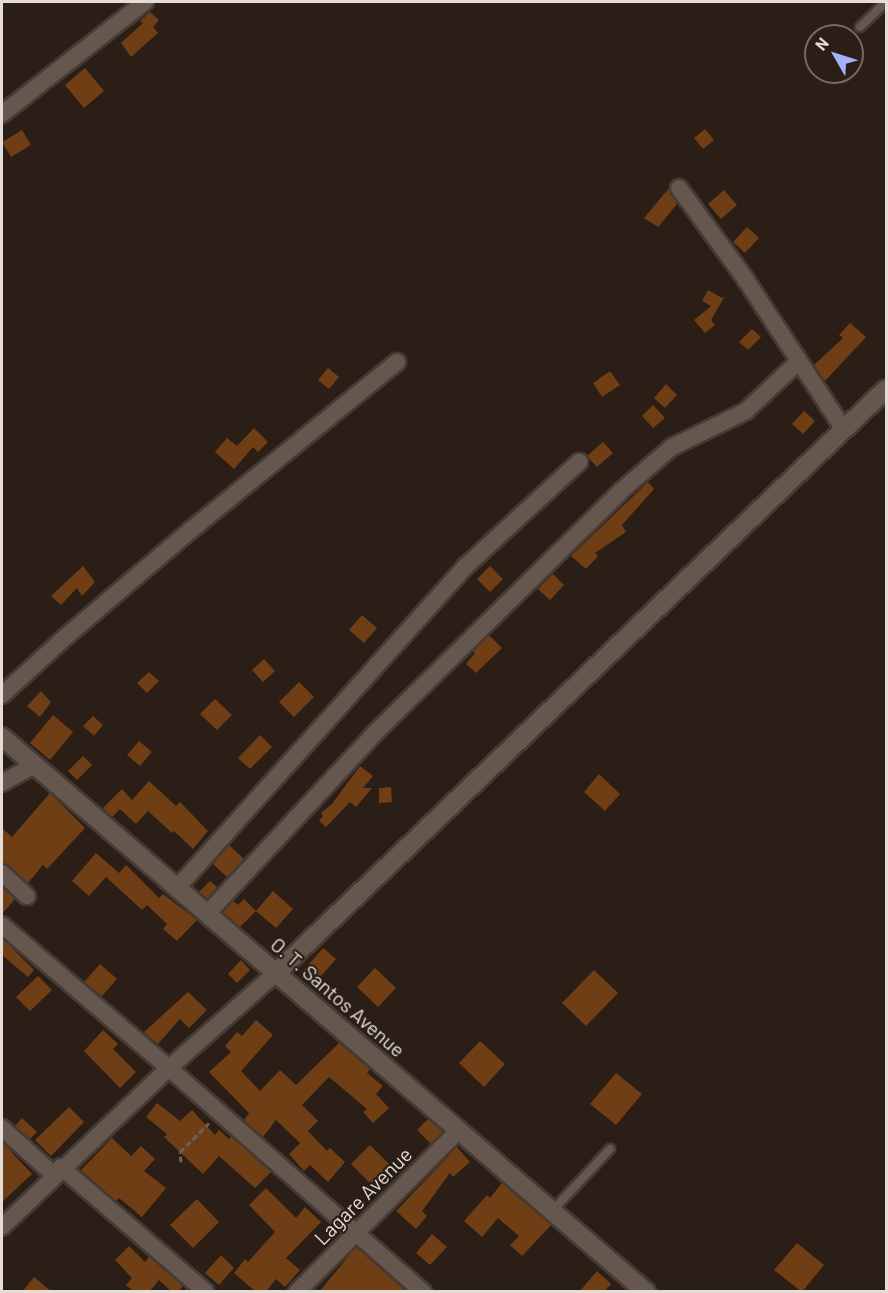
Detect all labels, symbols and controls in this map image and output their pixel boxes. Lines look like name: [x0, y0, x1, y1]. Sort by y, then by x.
north arrow: [804, 24, 864, 84]
text: N: [810, 34, 832, 54]
street label: O. T. Santos Avenue: [266, 932, 410, 1062]
street label: Lagare Avenue: [309, 1142, 417, 1250]

